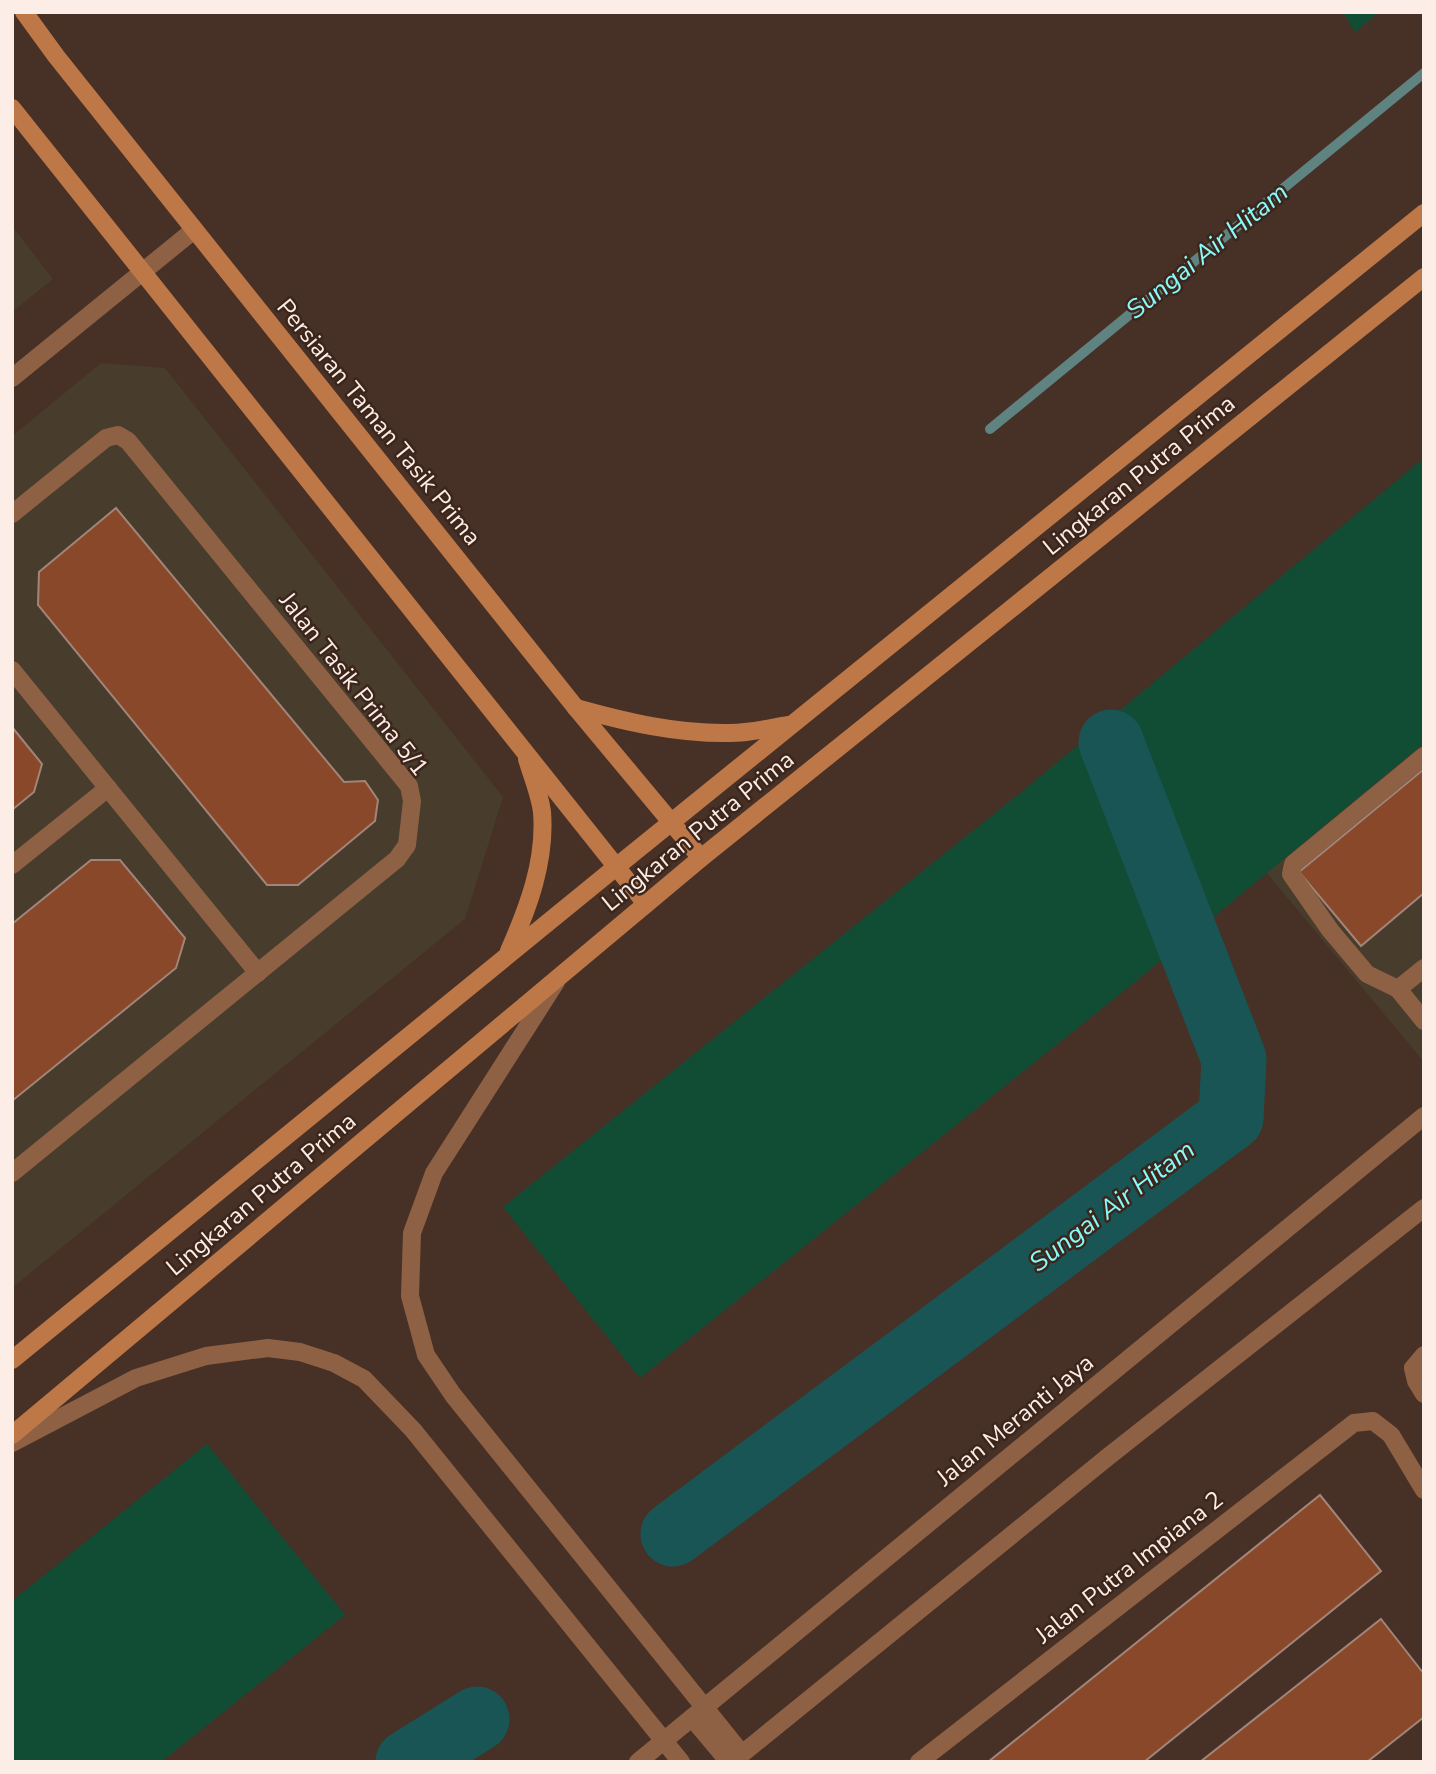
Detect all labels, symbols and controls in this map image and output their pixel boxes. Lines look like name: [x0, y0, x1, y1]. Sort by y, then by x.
water label: Sungai Air Hitam: [1119, 175, 1295, 327]
street label: Persiaran Taman Tasik Prima: [270, 292, 488, 552]
street label: Lingkaran Putra Prima: [1036, 388, 1242, 562]
street label: Jalan Tasik Prima 5/1: [272, 585, 436, 782]
street label: Lingkaran Putra Prima: [595, 744, 801, 918]
street label: Lingkaran Putra Prima: [159, 1105, 363, 1283]
water label: Sungai Air Hitam: [1022, 1132, 1202, 1280]
street label: Jalan Meranti Jaya: [929, 1347, 1100, 1494]
street label: Jalan Putra Impiana 2: [1028, 1484, 1230, 1651]

